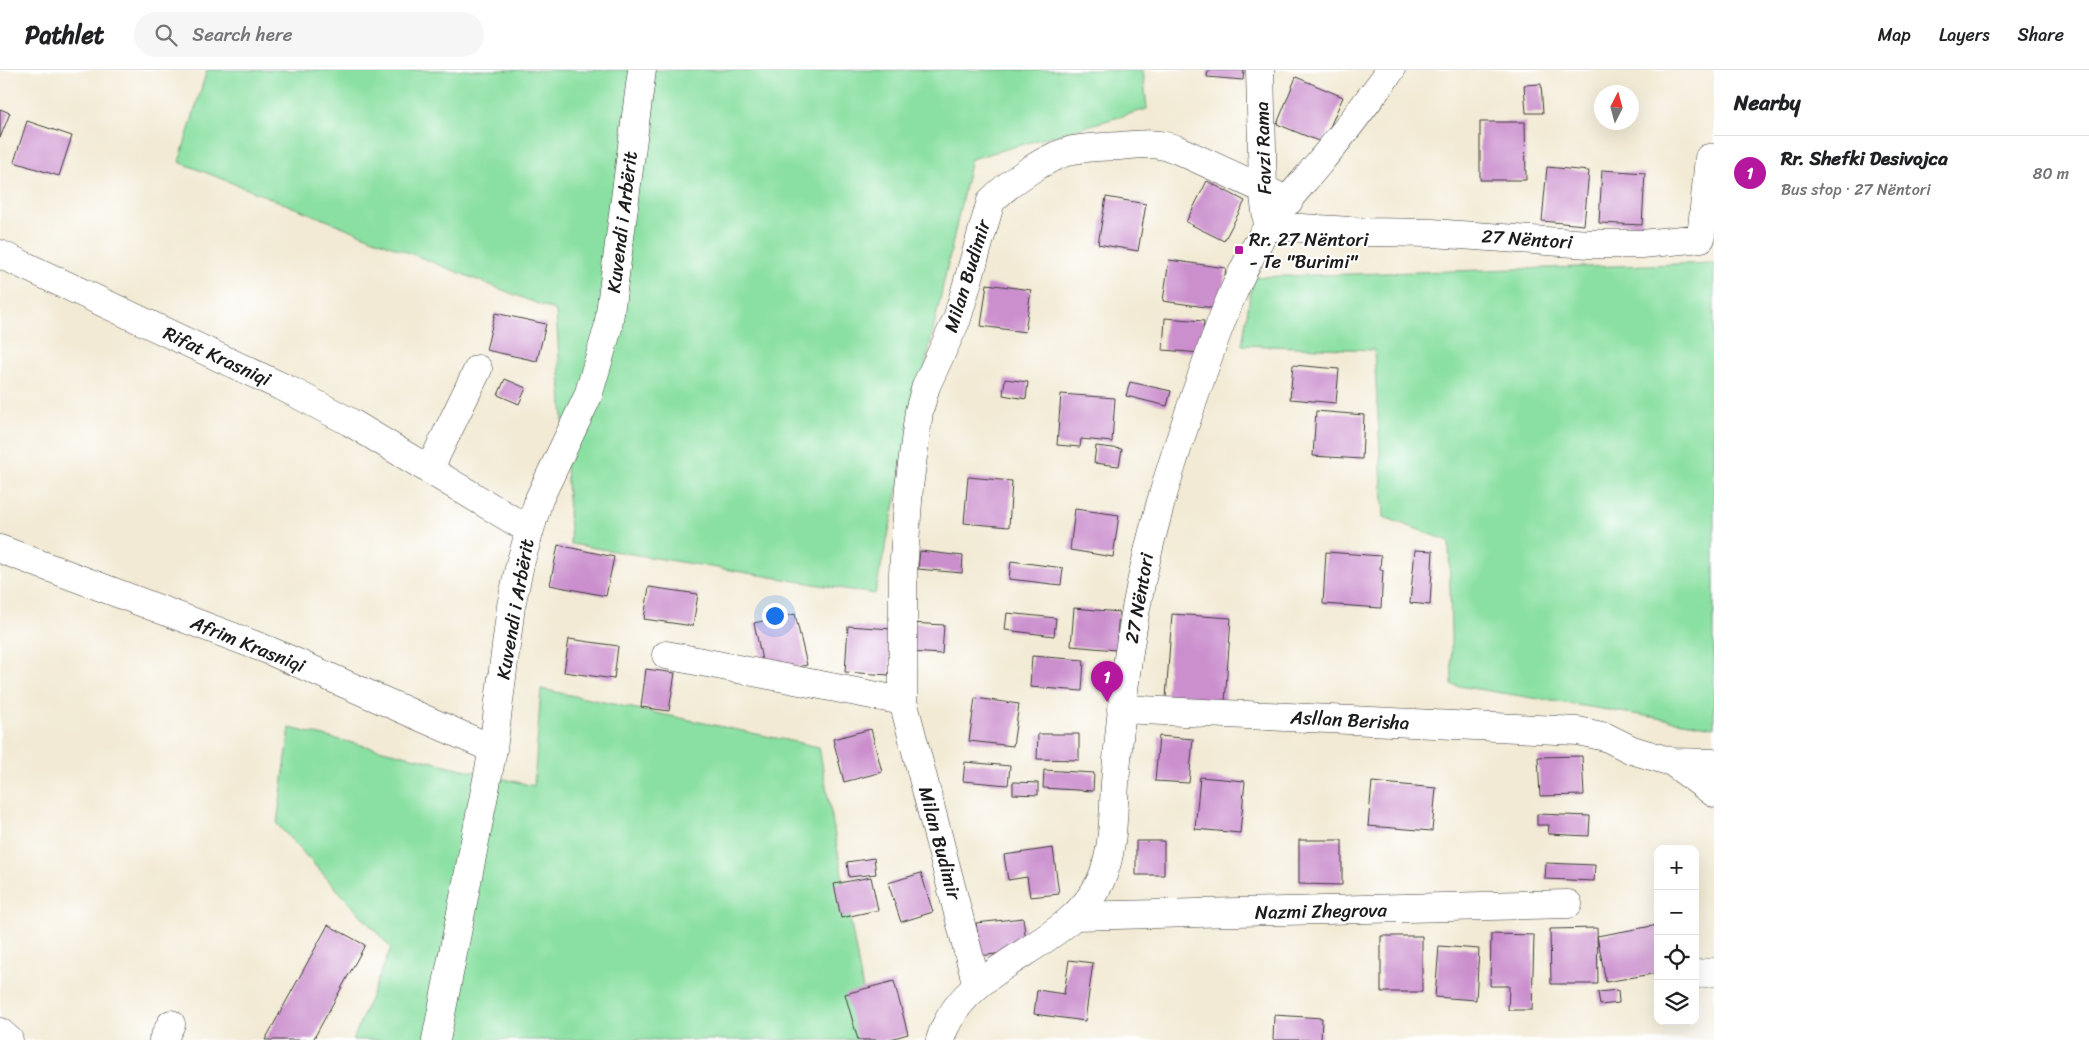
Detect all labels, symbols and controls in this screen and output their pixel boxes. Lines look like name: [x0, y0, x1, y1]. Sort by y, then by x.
search box: [134, 12, 484, 57]
text: Pathlet: [25, 14, 104, 56]
text: Search here: [192, 18, 292, 51]
text: Map: [1878, 19, 1911, 51]
text: Layers: [1939, 19, 1990, 51]
text: Share: [2018, 19, 2064, 51]
icon: search: [152, 21, 180, 49]
text: Nearby: [1734, 84, 1800, 122]
north arrow: [1594, 85, 1639, 130]
street label: Favzi Rama: [1245, 100, 1281, 195]
text: Rr. Shefki Desivojca: [1781, 142, 1948, 175]
street label: Kuvendi i Arbërit: [597, 149, 647, 295]
text: 1: [1747, 159, 1753, 188]
text: 80 m: [2033, 159, 2069, 188]
text: Bus stop · 27 Nëntori: [1781, 175, 1931, 204]
street label: Milan Budimir: [934, 214, 1000, 336]
street label: 27 Nëntori: [1480, 219, 1574, 259]
place label: Rr. 27 Nëntori - Te "Burimi": [1249, 223, 1369, 278]
marker: Rr. 27 Nëntori - Te "Burimi": [1233, 244, 1245, 256]
street label: Rifat Krasniqi: [158, 317, 277, 396]
street label: Kuvendi i Arbërit: [486, 536, 544, 682]
street label: 27 Nëntori: [1115, 550, 1163, 646]
your location: [762, 603, 788, 629]
street label: Afrim Krasniqi: [185, 606, 311, 682]
pin: 1: [1091, 661, 1123, 702]
street label: Asllan Berisha: [1289, 700, 1411, 740]
street label: Milan Budimir: [909, 783, 971, 905]
map controls: [1654, 845, 1699, 1025]
button: +: [1654, 845, 1699, 890]
button: −: [1654, 890, 1699, 935]
street label: Nazmi Zhegrova: [1255, 893, 1388, 929]
button: locate: [1654, 935, 1699, 980]
button: layers: [1654, 980, 1699, 1025]

